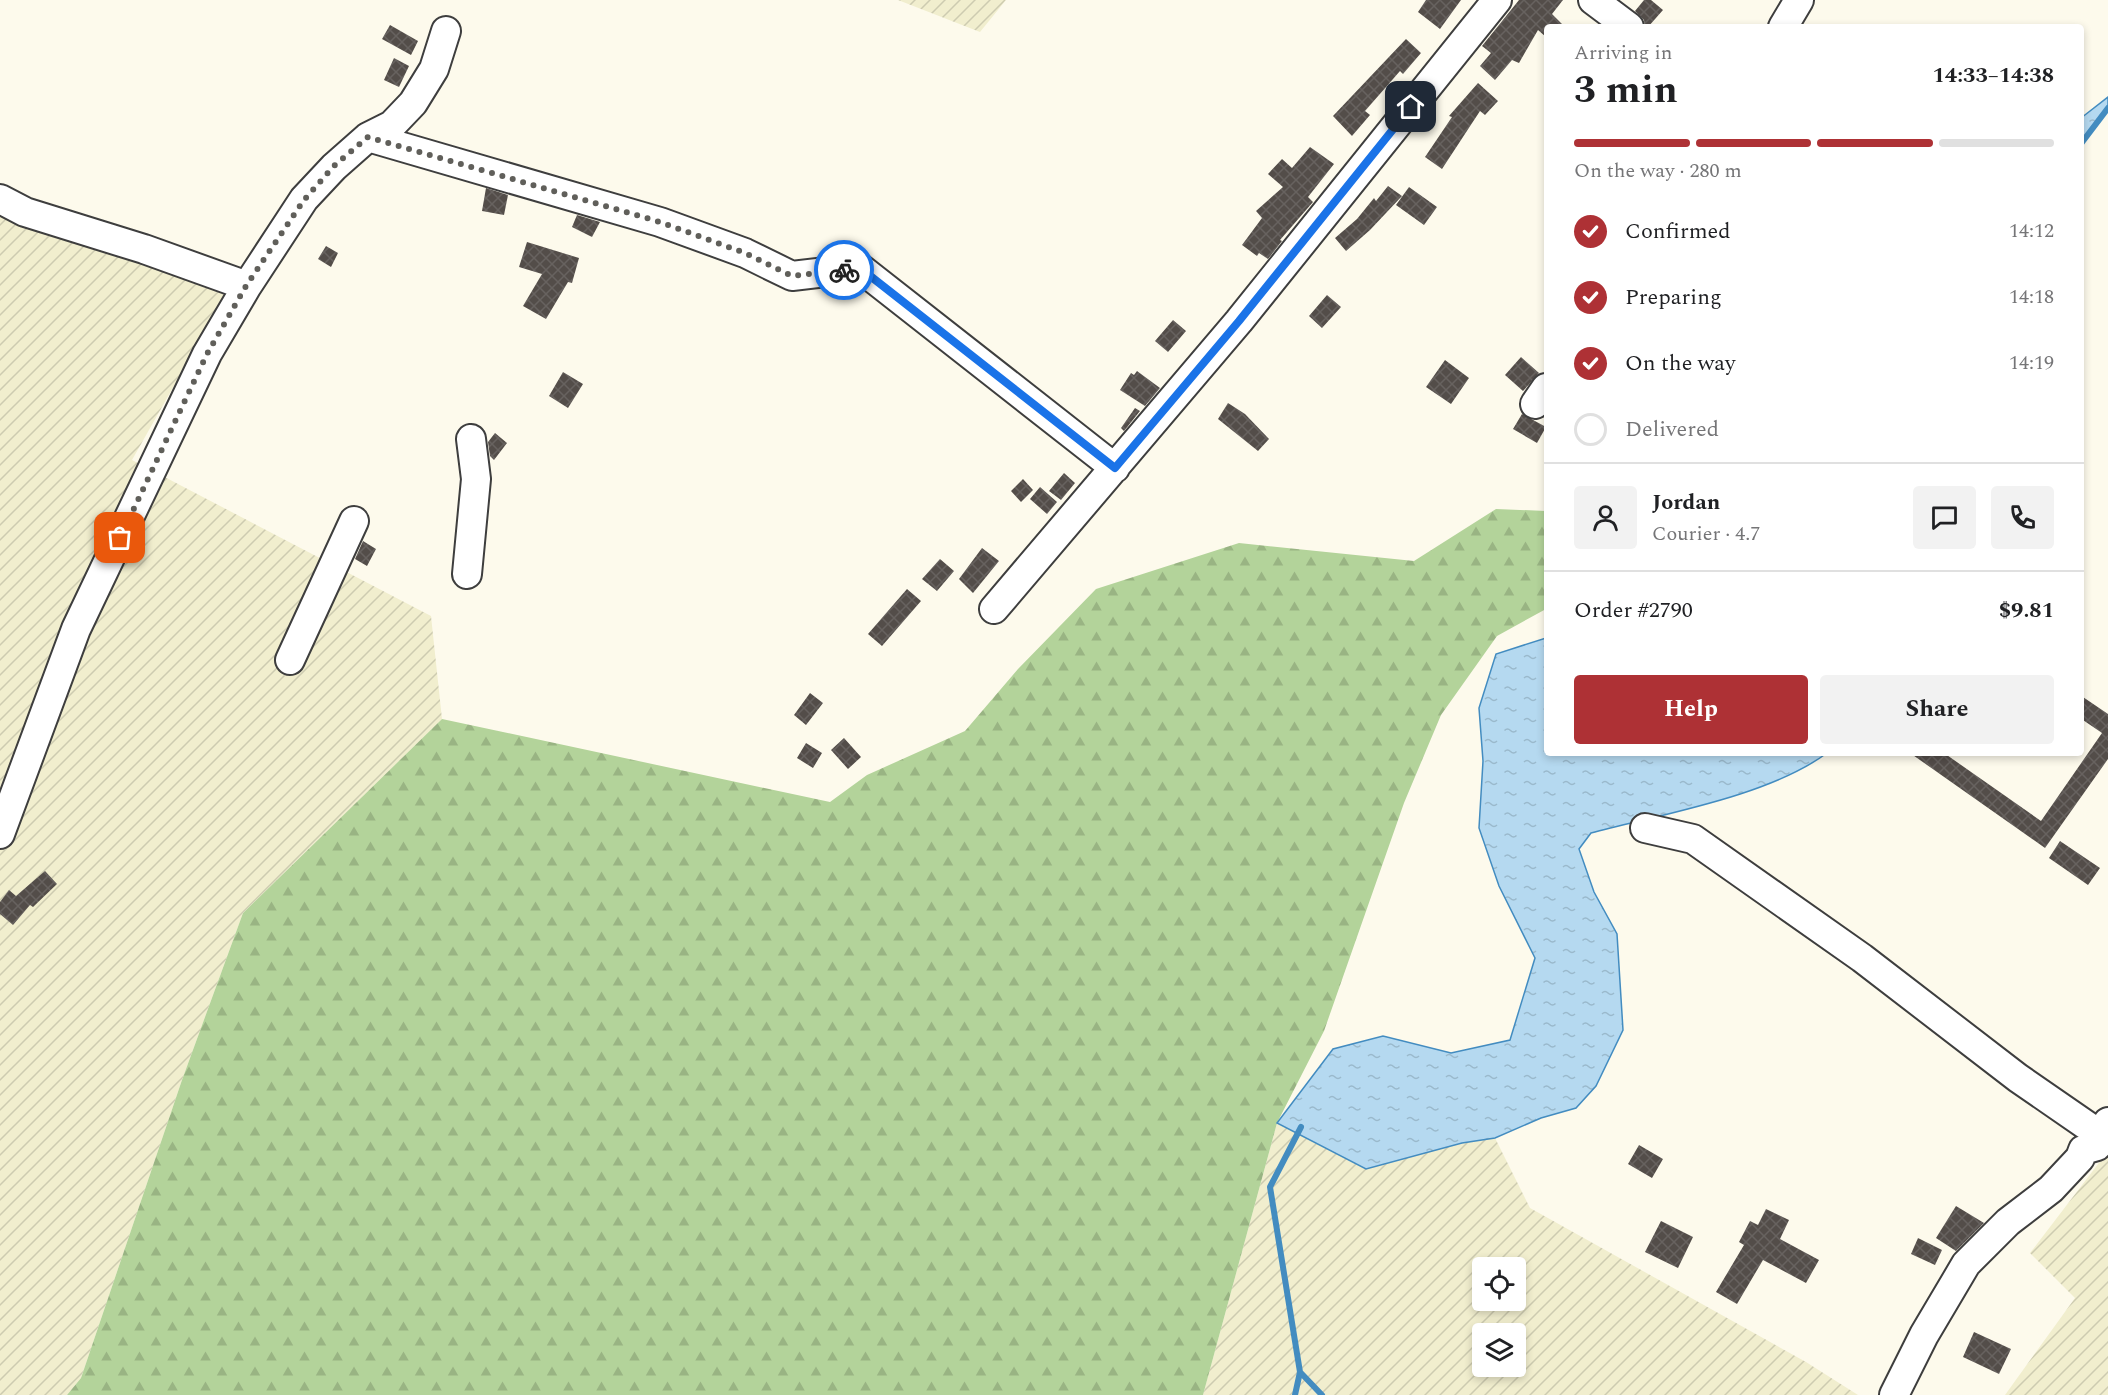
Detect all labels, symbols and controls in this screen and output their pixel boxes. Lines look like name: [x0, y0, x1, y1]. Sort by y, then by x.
text: Arriving in: [1574, 38, 1672, 68]
text: 14:33–14:38: [1932, 59, 2054, 92]
text: 3 min: [1574, 61, 1678, 120]
pin: [1385, 81, 1436, 132]
icon: home: [1394, 90, 1427, 123]
text: On the way · 280 m: [1574, 156, 1742, 186]
icon: check: [1574, 215, 1607, 248]
text: Confirmed: [1625, 215, 1731, 248]
text: 14:12: [2009, 216, 2054, 246]
courier: [814, 240, 874, 300]
icon: bike: [828, 254, 861, 287]
icon: check: [1574, 281, 1607, 314]
text: Preparing: [1625, 281, 1722, 314]
text: 14:18: [2009, 282, 2054, 312]
icon: check: [1574, 347, 1607, 380]
text: On the way: [1625, 347, 1736, 380]
text: 14:19: [2009, 348, 2054, 378]
text: Delivered: [1625, 413, 1719, 446]
button: person: [1574, 486, 1637, 549]
text: Jordan: [1652, 486, 1720, 519]
button: chat: [1913, 486, 1976, 549]
button: phone: [1991, 486, 2054, 549]
pin: [94, 512, 145, 563]
text: Courier · 4.7: [1652, 519, 1760, 549]
icon: bag: [103, 521, 136, 554]
text: Order #2790: [1574, 594, 1693, 627]
text: $9.81: [1999, 594, 2054, 627]
button: Help: [1574, 675, 1808, 744]
button: Share: [1820, 675, 2054, 744]
map controls: [1472, 1257, 1526, 1377]
button: locate: [1472, 1257, 1526, 1311]
button: layers: [1472, 1323, 1526, 1377]

